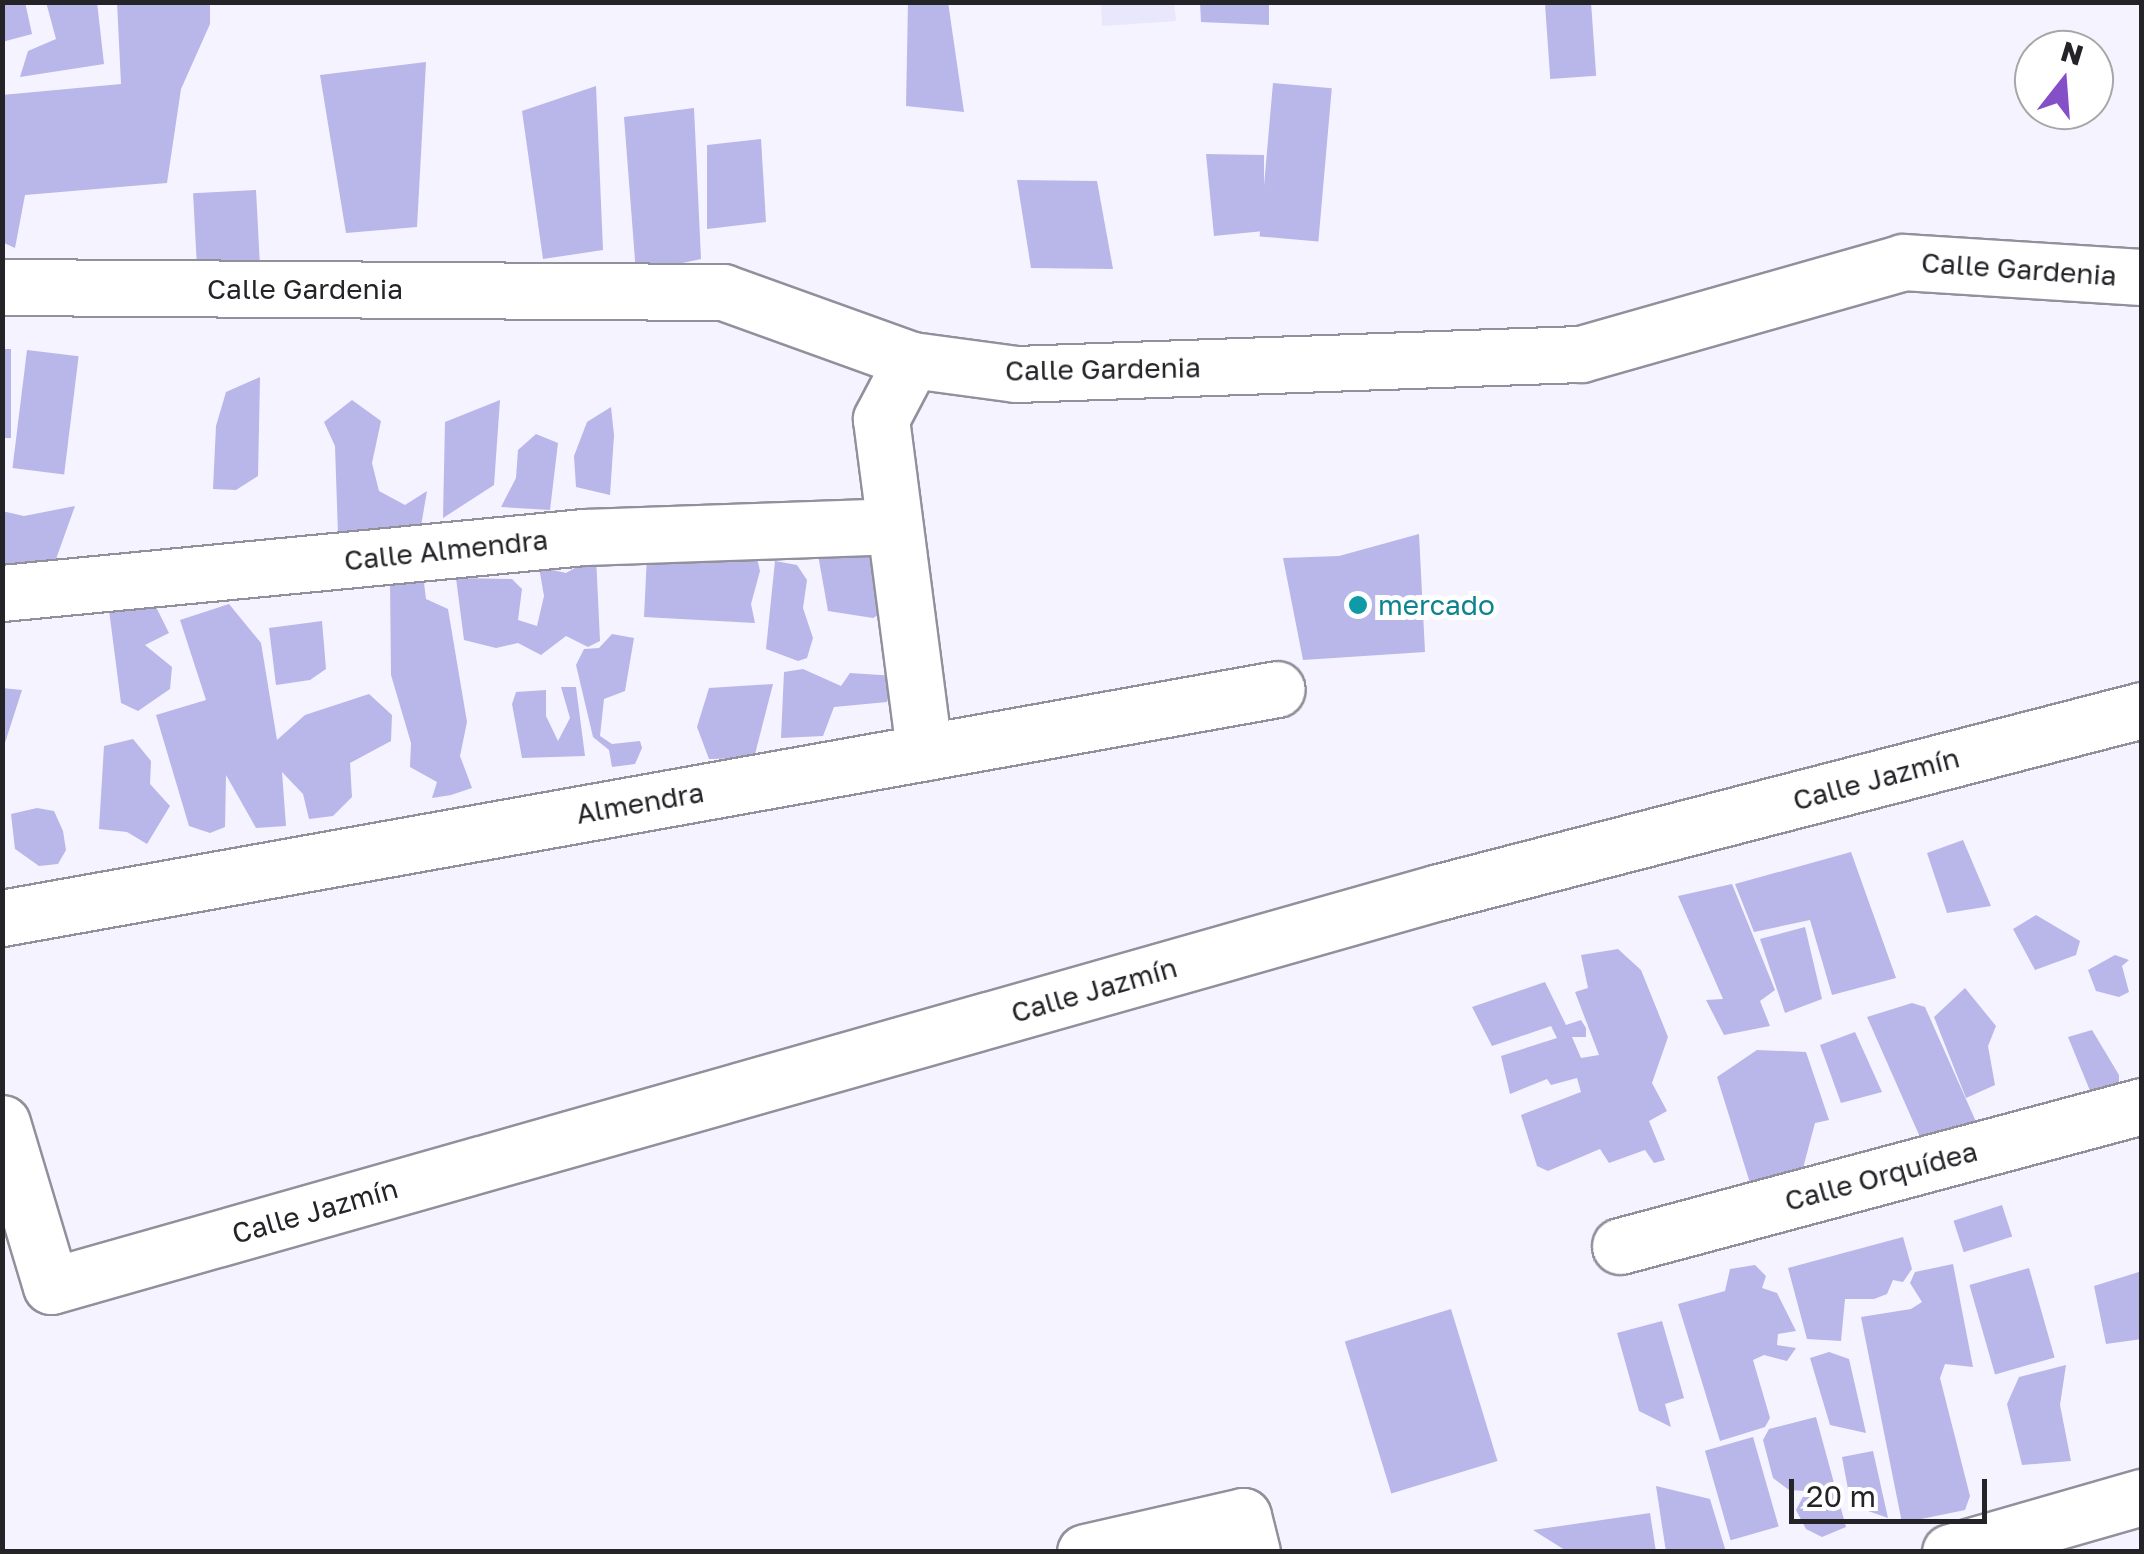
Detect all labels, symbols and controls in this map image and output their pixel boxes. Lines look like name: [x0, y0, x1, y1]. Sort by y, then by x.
north arrow: [2014, 30, 2114, 130]
text: N: [2057, 34, 2087, 72]
street label: Calle Gardenia: [1920, 245, 2118, 293]
street label: Calle Gardenia: [207, 272, 403, 306]
street label: Calle Gardenia: [1005, 350, 1201, 388]
street label: Calle Almendra: [342, 523, 550, 577]
place label: mercado: [1378, 588, 1495, 622]
marker: mercado: [1347, 594, 1369, 616]
street label: Calle Jazmín: [1789, 741, 1963, 817]
street label: Almendra: [574, 775, 706, 831]
street label: Calle Jazmín: [1007, 950, 1181, 1030]
street label: Calle Orquídea: [1781, 1134, 1981, 1218]
street label: Calle Jazmín: [228, 1171, 402, 1251]
scale bar: [1794, 1459, 1992, 1521]
text: 20 m: [1806, 1478, 1876, 1514]

